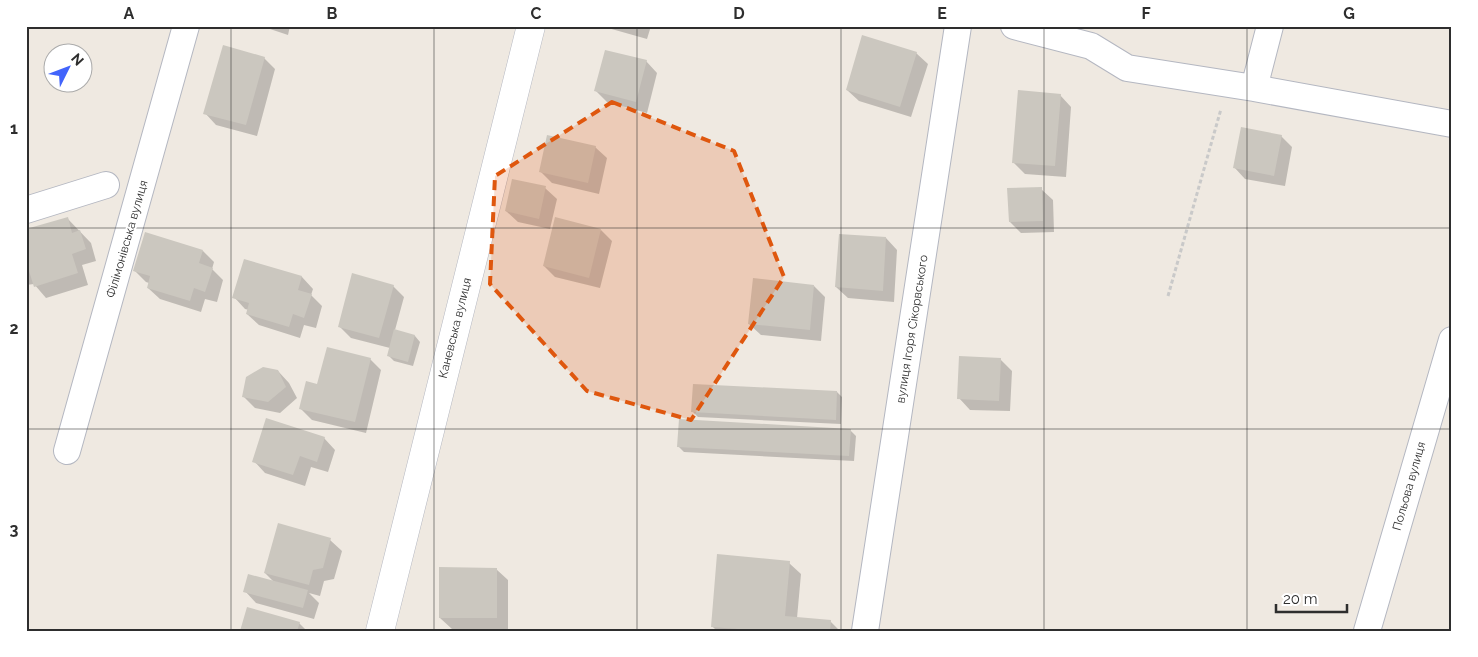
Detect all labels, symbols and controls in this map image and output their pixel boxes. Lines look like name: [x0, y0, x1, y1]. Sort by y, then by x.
text: A: [124, 4, 135, 23]
text: B: [327, 4, 338, 23]
text: C: [531, 4, 542, 23]
text: D: [733, 4, 745, 23]
text: E: [937, 4, 947, 23]
text: F: [1141, 4, 1151, 23]
text: G: [1343, 4, 1355, 23]
north arrow: [42, 42, 92, 92]
text: N: [68, 50, 87, 69]
text: 1: [10, 119, 18, 138]
street label: Філімонівська вулиця: [104, 179, 150, 299]
street label: вулиця Ігоря Сікорвського: [893, 254, 931, 404]
street label: Каневська вулиця: [436, 276, 474, 380]
text: 2: [9, 319, 19, 338]
street label: Польова вулиця: [1390, 440, 1428, 532]
text: 3: [10, 520, 19, 539]
scale bar: [1276, 582, 1347, 614]
text: 20 m: [1283, 590, 1318, 608]

